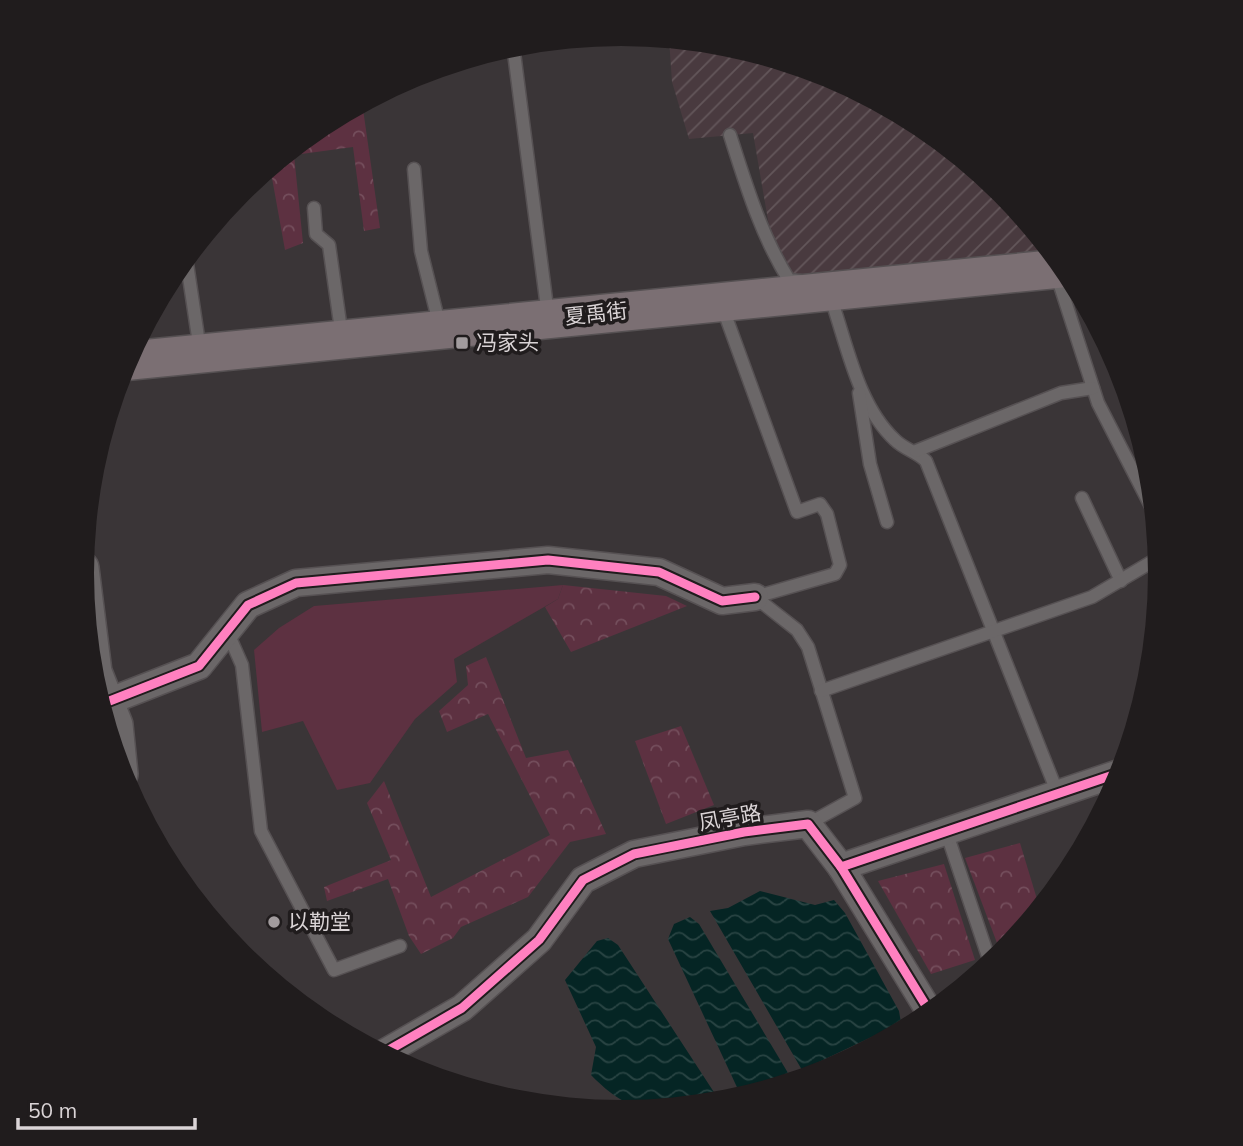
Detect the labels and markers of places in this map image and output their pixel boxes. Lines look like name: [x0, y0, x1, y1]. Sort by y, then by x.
place label: 冯家头: [476, 329, 539, 355]
marker: 冯家头: [454, 335, 470, 351]
place label: 以勒堂: [288, 908, 351, 934]
marker: 以勒堂: [266, 914, 282, 930]

